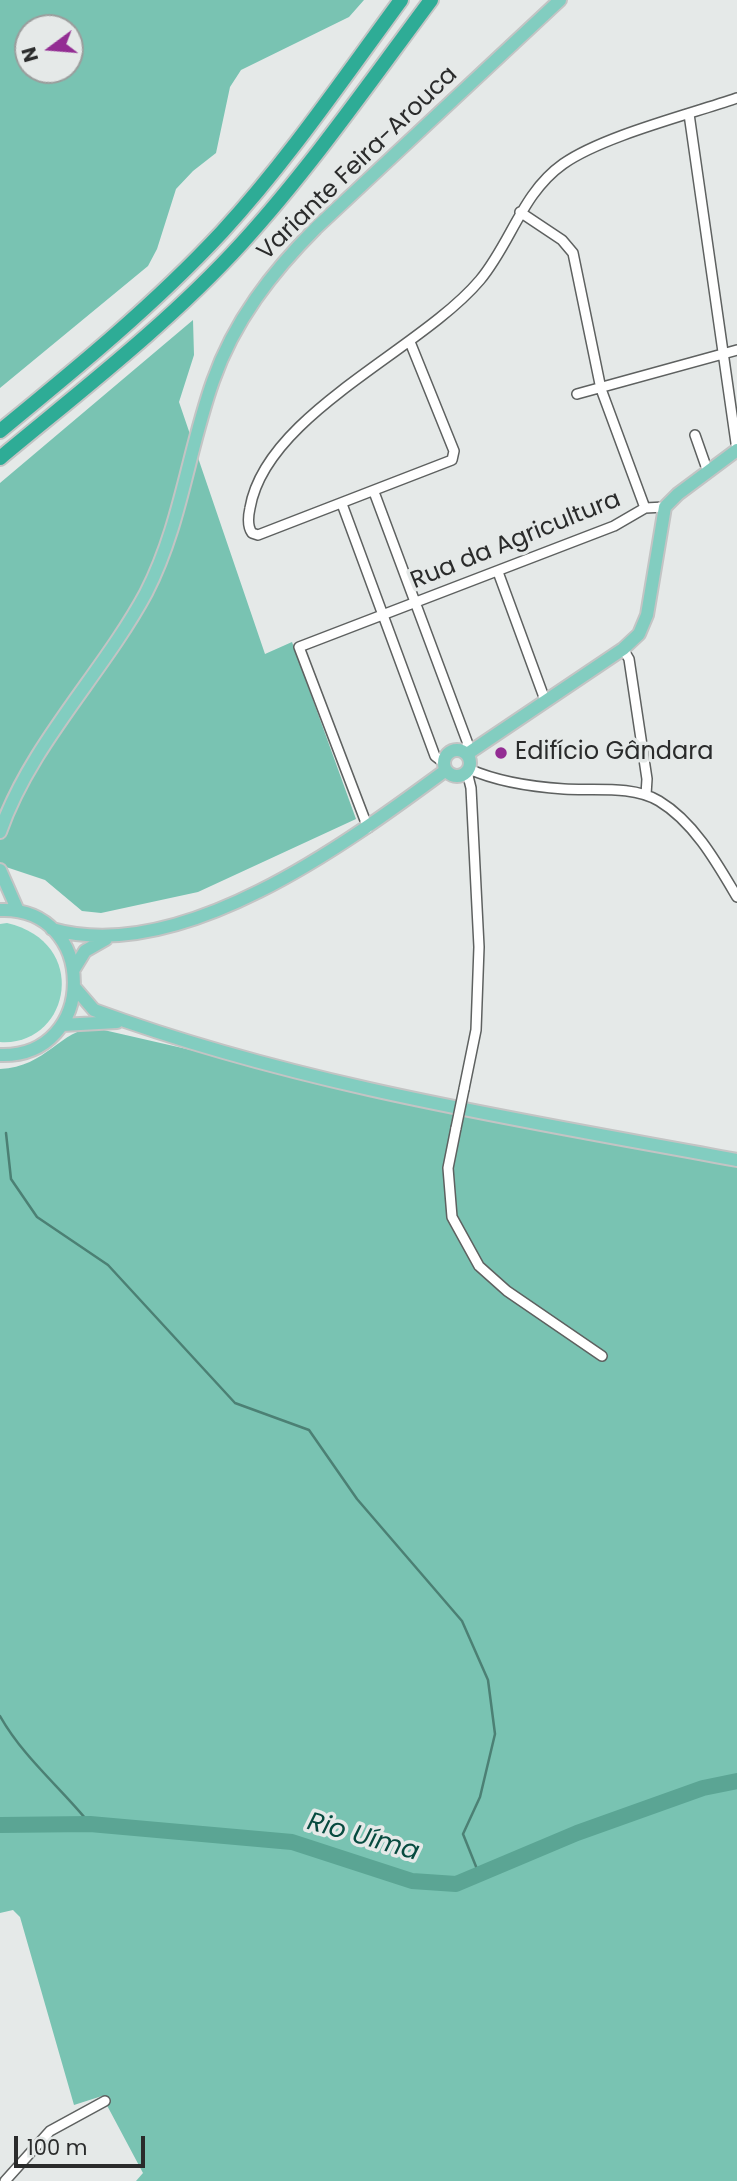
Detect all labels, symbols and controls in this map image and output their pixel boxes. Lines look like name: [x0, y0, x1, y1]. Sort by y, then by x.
north arrow: [14, 14, 84, 84]
text: N: [15, 44, 45, 65]
street label: Variante Feira-Arouca: [252, 61, 464, 267]
street label: Rua da Agricultura: [407, 486, 625, 596]
place label: Edifício Gândara: [515, 739, 713, 767]
marker: Edifício Gândara: [493, 745, 509, 761]
water label: Rio Uíma: [303, 1807, 423, 1869]
scale bar: [18, 2122, 149, 2166]
text: 100 m: [27, 2133, 87, 2162]

